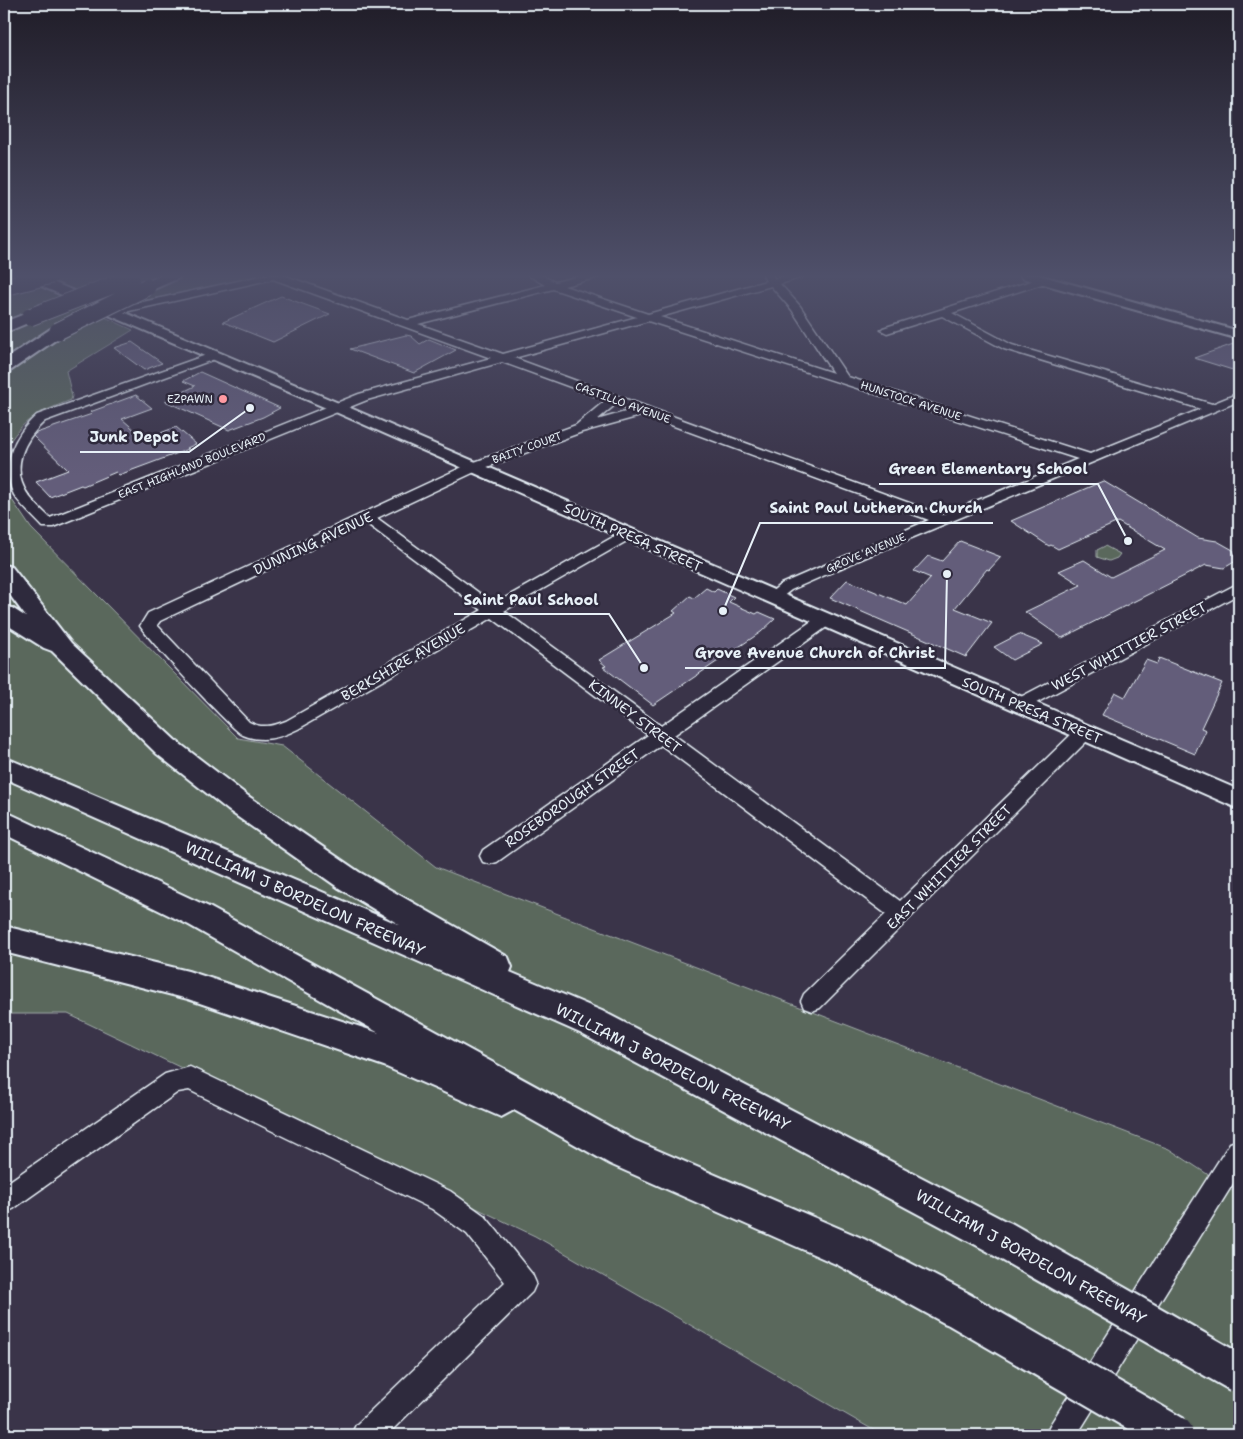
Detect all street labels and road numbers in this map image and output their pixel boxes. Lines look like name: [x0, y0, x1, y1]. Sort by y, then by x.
street label: HUNSTOCK AVENUE: [859, 378, 964, 424]
street label: CASTILLO AVENUE: [573, 379, 673, 427]
street label: BAITY COURT: [490, 428, 564, 468]
street label: EAST HIGHLAND BOULEVARD: [116, 429, 268, 503]
street label: SOUTH PRESA STREET: [561, 498, 706, 576]
street label: DUNNING AVENUE: [250, 507, 376, 579]
street label: GROVE AVENUE: [824, 529, 908, 577]
street label: WEST WHITTIER STREET: [1048, 597, 1210, 695]
street label: BERKSHIRE AVENUE: [338, 619, 469, 705]
street label: SOUTH PRESA STREET: [959, 672, 1105, 748]
street label: KINNEY STREET: [585, 675, 685, 757]
street label: ROSEBOROUGH STREET: [501, 744, 643, 851]
street label: EAST WHITTIER STREET: [883, 800, 1016, 933]
street label: WILLIAM J BORDELON FREEWAY: [182, 836, 429, 962]
street label: WILLIAM J BORDELON FREEWAY: [552, 998, 794, 1136]
street label: WILLIAM J BORDELON FREEWAY: [912, 1185, 1150, 1330]

